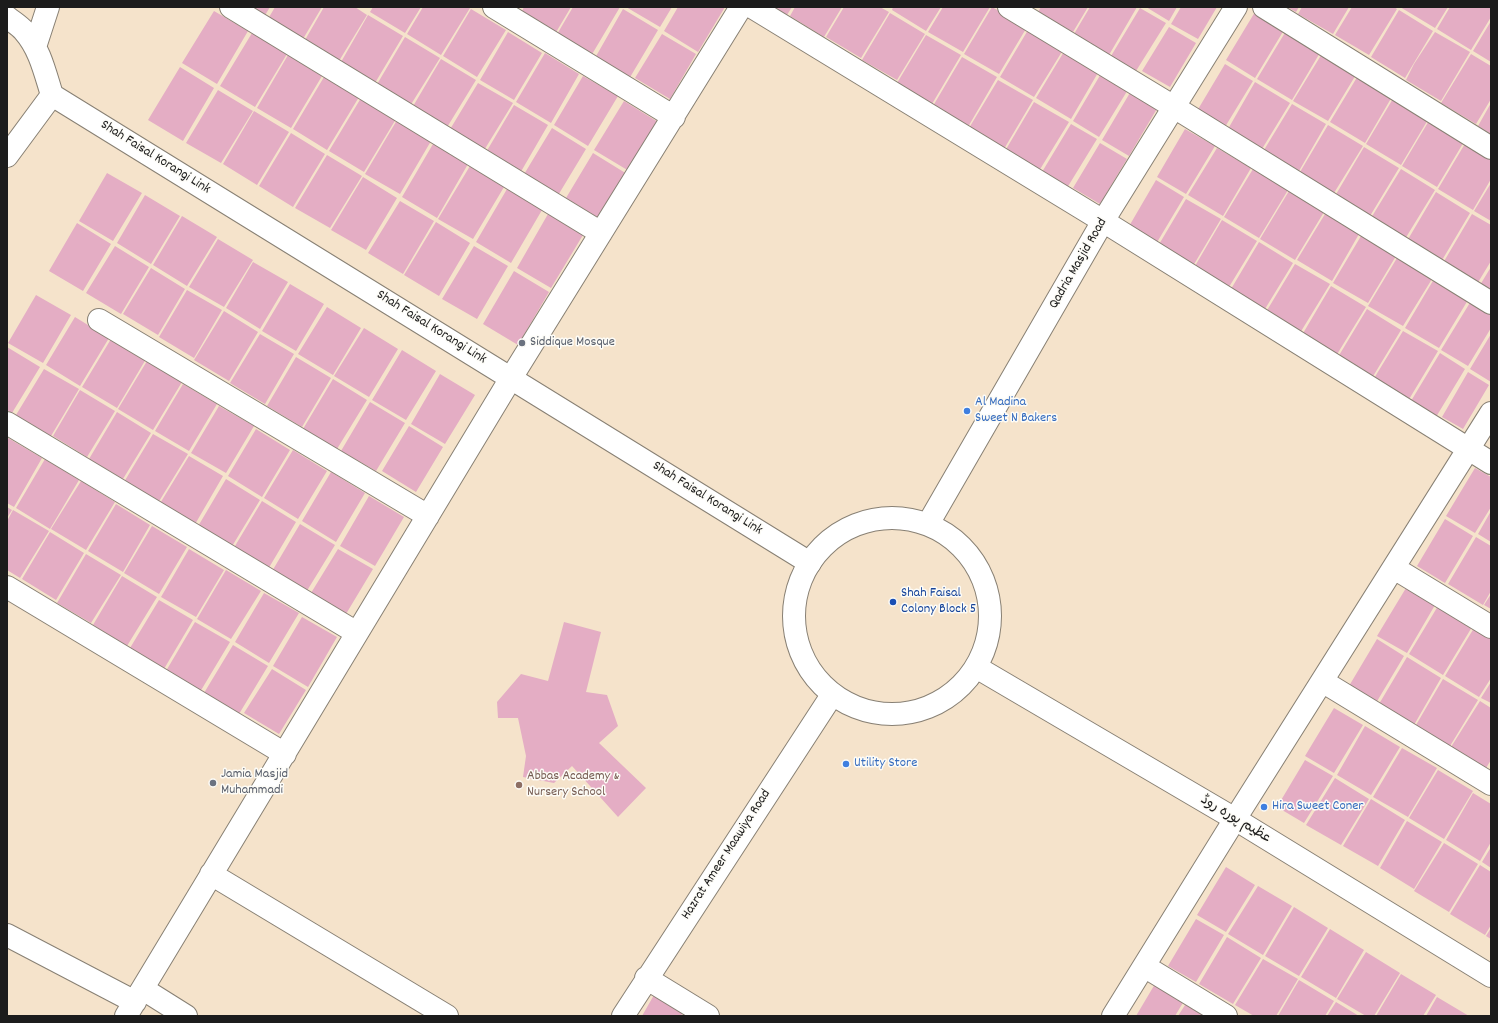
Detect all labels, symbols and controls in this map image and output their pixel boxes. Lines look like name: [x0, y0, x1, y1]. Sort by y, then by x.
street label: Shah Faisal Korangi Link: [97, 117, 213, 199]
street label: Qadria Masjid Road: [1046, 216, 1112, 312]
street label: Shah Faisal Korangi Link: [373, 287, 489, 369]
place label: Siddique Mosque: [530, 335, 615, 351]
marker: Siddique Mosque: [517, 338, 527, 348]
place label: Al Madina Sweet N Bakers: [975, 395, 1057, 428]
marker: Al Madina Sweet N Bakers: [962, 406, 972, 416]
street label: Shah Faisal Korangi Link: [649, 458, 765, 540]
place label: Shah Faisal Colony Block 5: [901, 586, 976, 618]
marker: Shah Faisal Colony Block 5: [888, 597, 898, 607]
place label: Utility Store: [854, 756, 917, 772]
marker: Utility Store: [841, 759, 851, 769]
place label: Jamia Masjid Muhammadi: [221, 767, 288, 800]
place label: Abbas Academy & Nursery School: [527, 769, 620, 802]
marker: Jamia Masjid Muhammadi: [208, 778, 218, 788]
marker: Abbas Academy & Nursery School: [514, 780, 524, 790]
street label: Hazrat Ameer Maawiya Road: [679, 787, 775, 923]
street label: عظیم پورہ روڈ: [1197, 792, 1273, 848]
place label: Hira Sweet Coner: [1272, 799, 1364, 815]
marker: Hira Sweet Coner: [1259, 802, 1269, 812]

